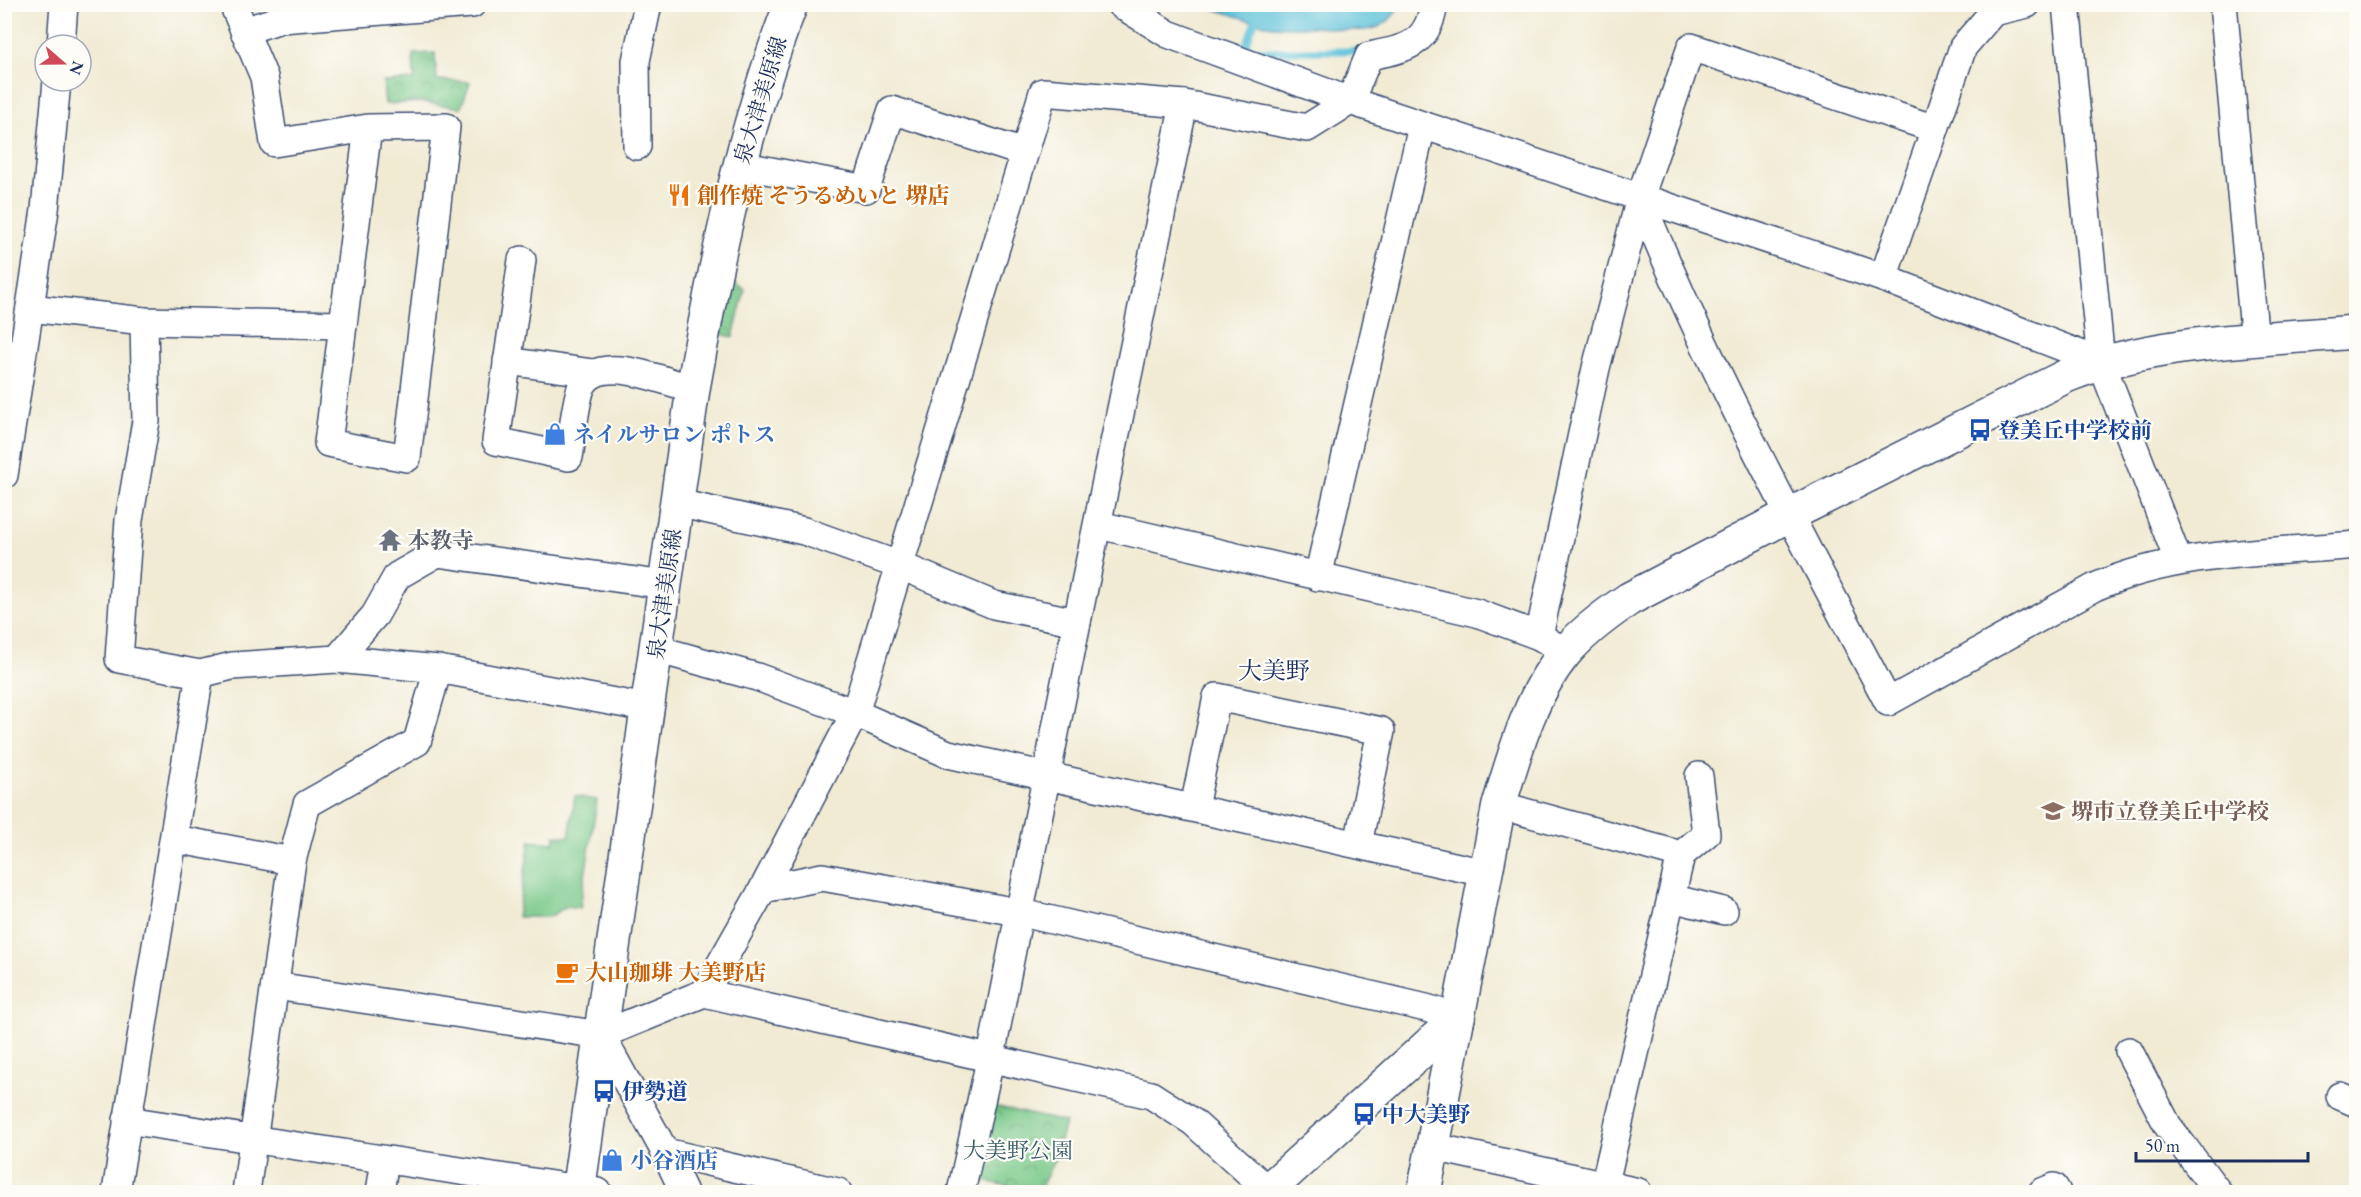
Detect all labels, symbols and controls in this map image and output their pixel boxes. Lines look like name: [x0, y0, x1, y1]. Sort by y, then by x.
north arrow: [33, 33, 93, 93]
street label: 泉大津美原線: [727, 33, 794, 168]
text: N: [65, 58, 89, 78]
place label: 創作焼 そうるめいと 堺店: [697, 181, 949, 210]
restaurant icon: 創作焼 そうるめいと 堺店: [666, 182, 692, 208]
place label: 登美丘中学校前: [1998, 416, 2152, 445]
bus stop icon: 登美丘中学校前: [1967, 417, 1993, 443]
place label: ネイルサロン ポトス: [573, 420, 776, 449]
shop icon: ネイルサロン ポトス: [542, 421, 568, 447]
place label: 本教寺: [408, 526, 474, 555]
temple icon: 本教寺: [377, 527, 403, 553]
street label: 泉大津美原線: [641, 527, 688, 661]
district label: 大美野: [1238, 655, 1310, 686]
place label: 堺市立登美丘中学校: [2071, 797, 2269, 826]
school or university icon: 堺市立登美丘中学校: [2040, 798, 2066, 824]
place label: 大山珈琲 大美野店: [585, 958, 766, 987]
cafe icon: 大山珈琲 大美野店: [554, 959, 580, 985]
place label: 伊勢道: [622, 1077, 688, 1106]
bus stop icon: 伊勢道: [591, 1078, 617, 1104]
place label: 中大美野: [1382, 1100, 1471, 1129]
bus stop icon: 中大美野: [1351, 1101, 1377, 1127]
scale bar: [2136, 1125, 2308, 1163]
text: 50 m: [2145, 1134, 2180, 1157]
park label: 大美野公園: [963, 1136, 1073, 1165]
place label: 小谷酒店: [630, 1146, 718, 1175]
shop icon: 小谷酒店: [599, 1147, 625, 1173]

